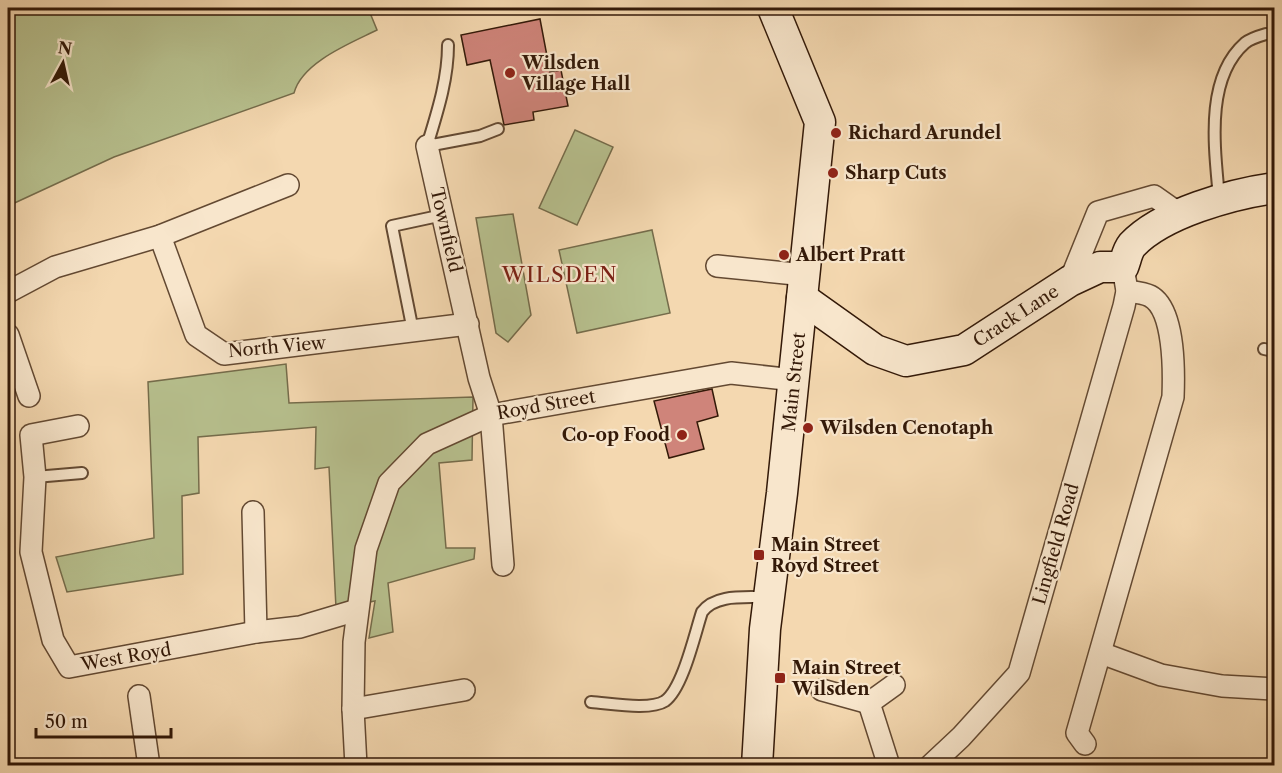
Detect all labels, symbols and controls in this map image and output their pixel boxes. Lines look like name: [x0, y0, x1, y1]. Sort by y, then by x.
north arrow: [33, 33, 93, 93]
text: N: [57, 37, 73, 59]
place label: Wilsden Village Hall: [521, 52, 630, 95]
marker: Wilsden Village Hall: [503, 66, 517, 80]
place label: Richard Arundel: [848, 122, 1001, 144]
marker: Richard Arundel: [829, 126, 843, 140]
place label: Sharp Cuts: [845, 162, 947, 184]
marker: Sharp Cuts: [826, 166, 840, 180]
street label: Townfield: [426, 186, 466, 274]
place label: Albert Pratt: [795, 244, 906, 266]
marker: Albert Pratt: [777, 248, 791, 262]
district label: WILSDEN: [501, 262, 618, 287]
street label: Crack Lane: [969, 280, 1063, 352]
street label: Main Street: [778, 330, 810, 433]
street label: North View: [227, 332, 328, 362]
street label: Royd Street: [495, 385, 598, 425]
place label: Wilsden Cenotaph: [819, 417, 994, 439]
marker: Wilsden Cenotaph: [801, 421, 815, 435]
place label: Co-op Food: [562, 424, 670, 446]
marker: Co-op Food: [675, 428, 689, 442]
street label: Lingfield Road: [1028, 481, 1084, 607]
place label: Main Street Royd Street: [771, 534, 881, 577]
marker: Main Street Royd Street: [752, 548, 766, 562]
street label: West Royd: [78, 638, 173, 676]
place label: Main Street Wilsden: [791, 657, 902, 700]
marker: Main Street Wilsden: [773, 671, 787, 685]
scale bar: [36, 701, 171, 739]
text: 50 m: [45, 711, 88, 733]

